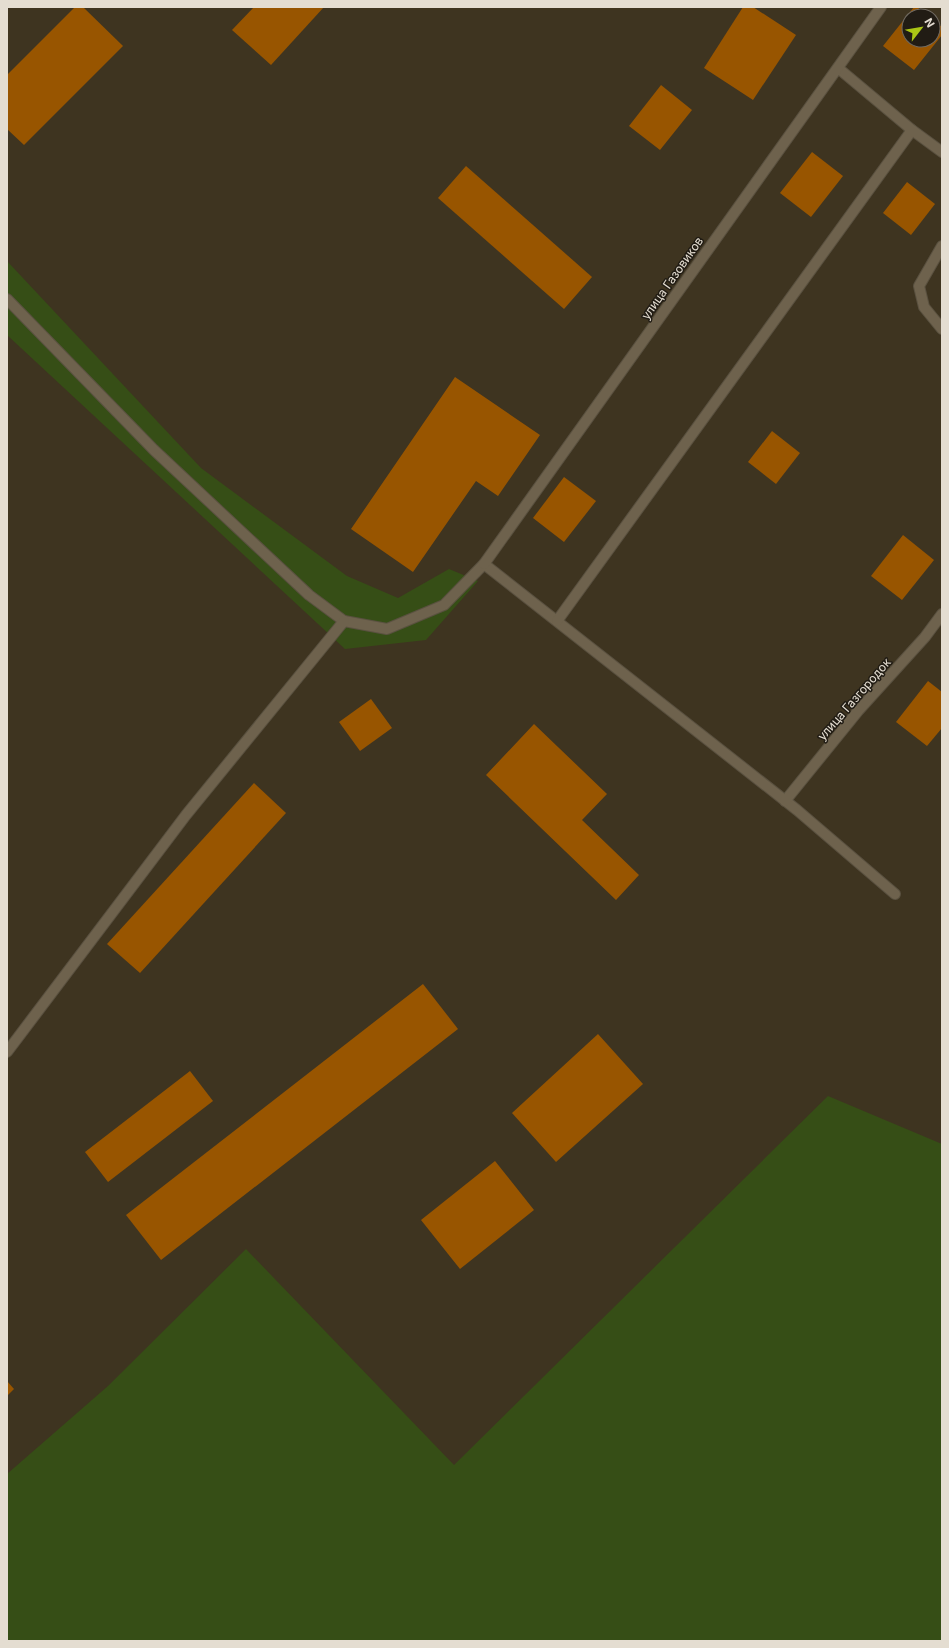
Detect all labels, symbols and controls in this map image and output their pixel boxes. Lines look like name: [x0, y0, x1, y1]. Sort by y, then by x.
north arrow: [901, 8, 941, 48]
text: N: [921, 16, 938, 30]
street label: улица Газовиков: [638, 234, 706, 322]
street label: улица Газгородок: [814, 654, 894, 743]

